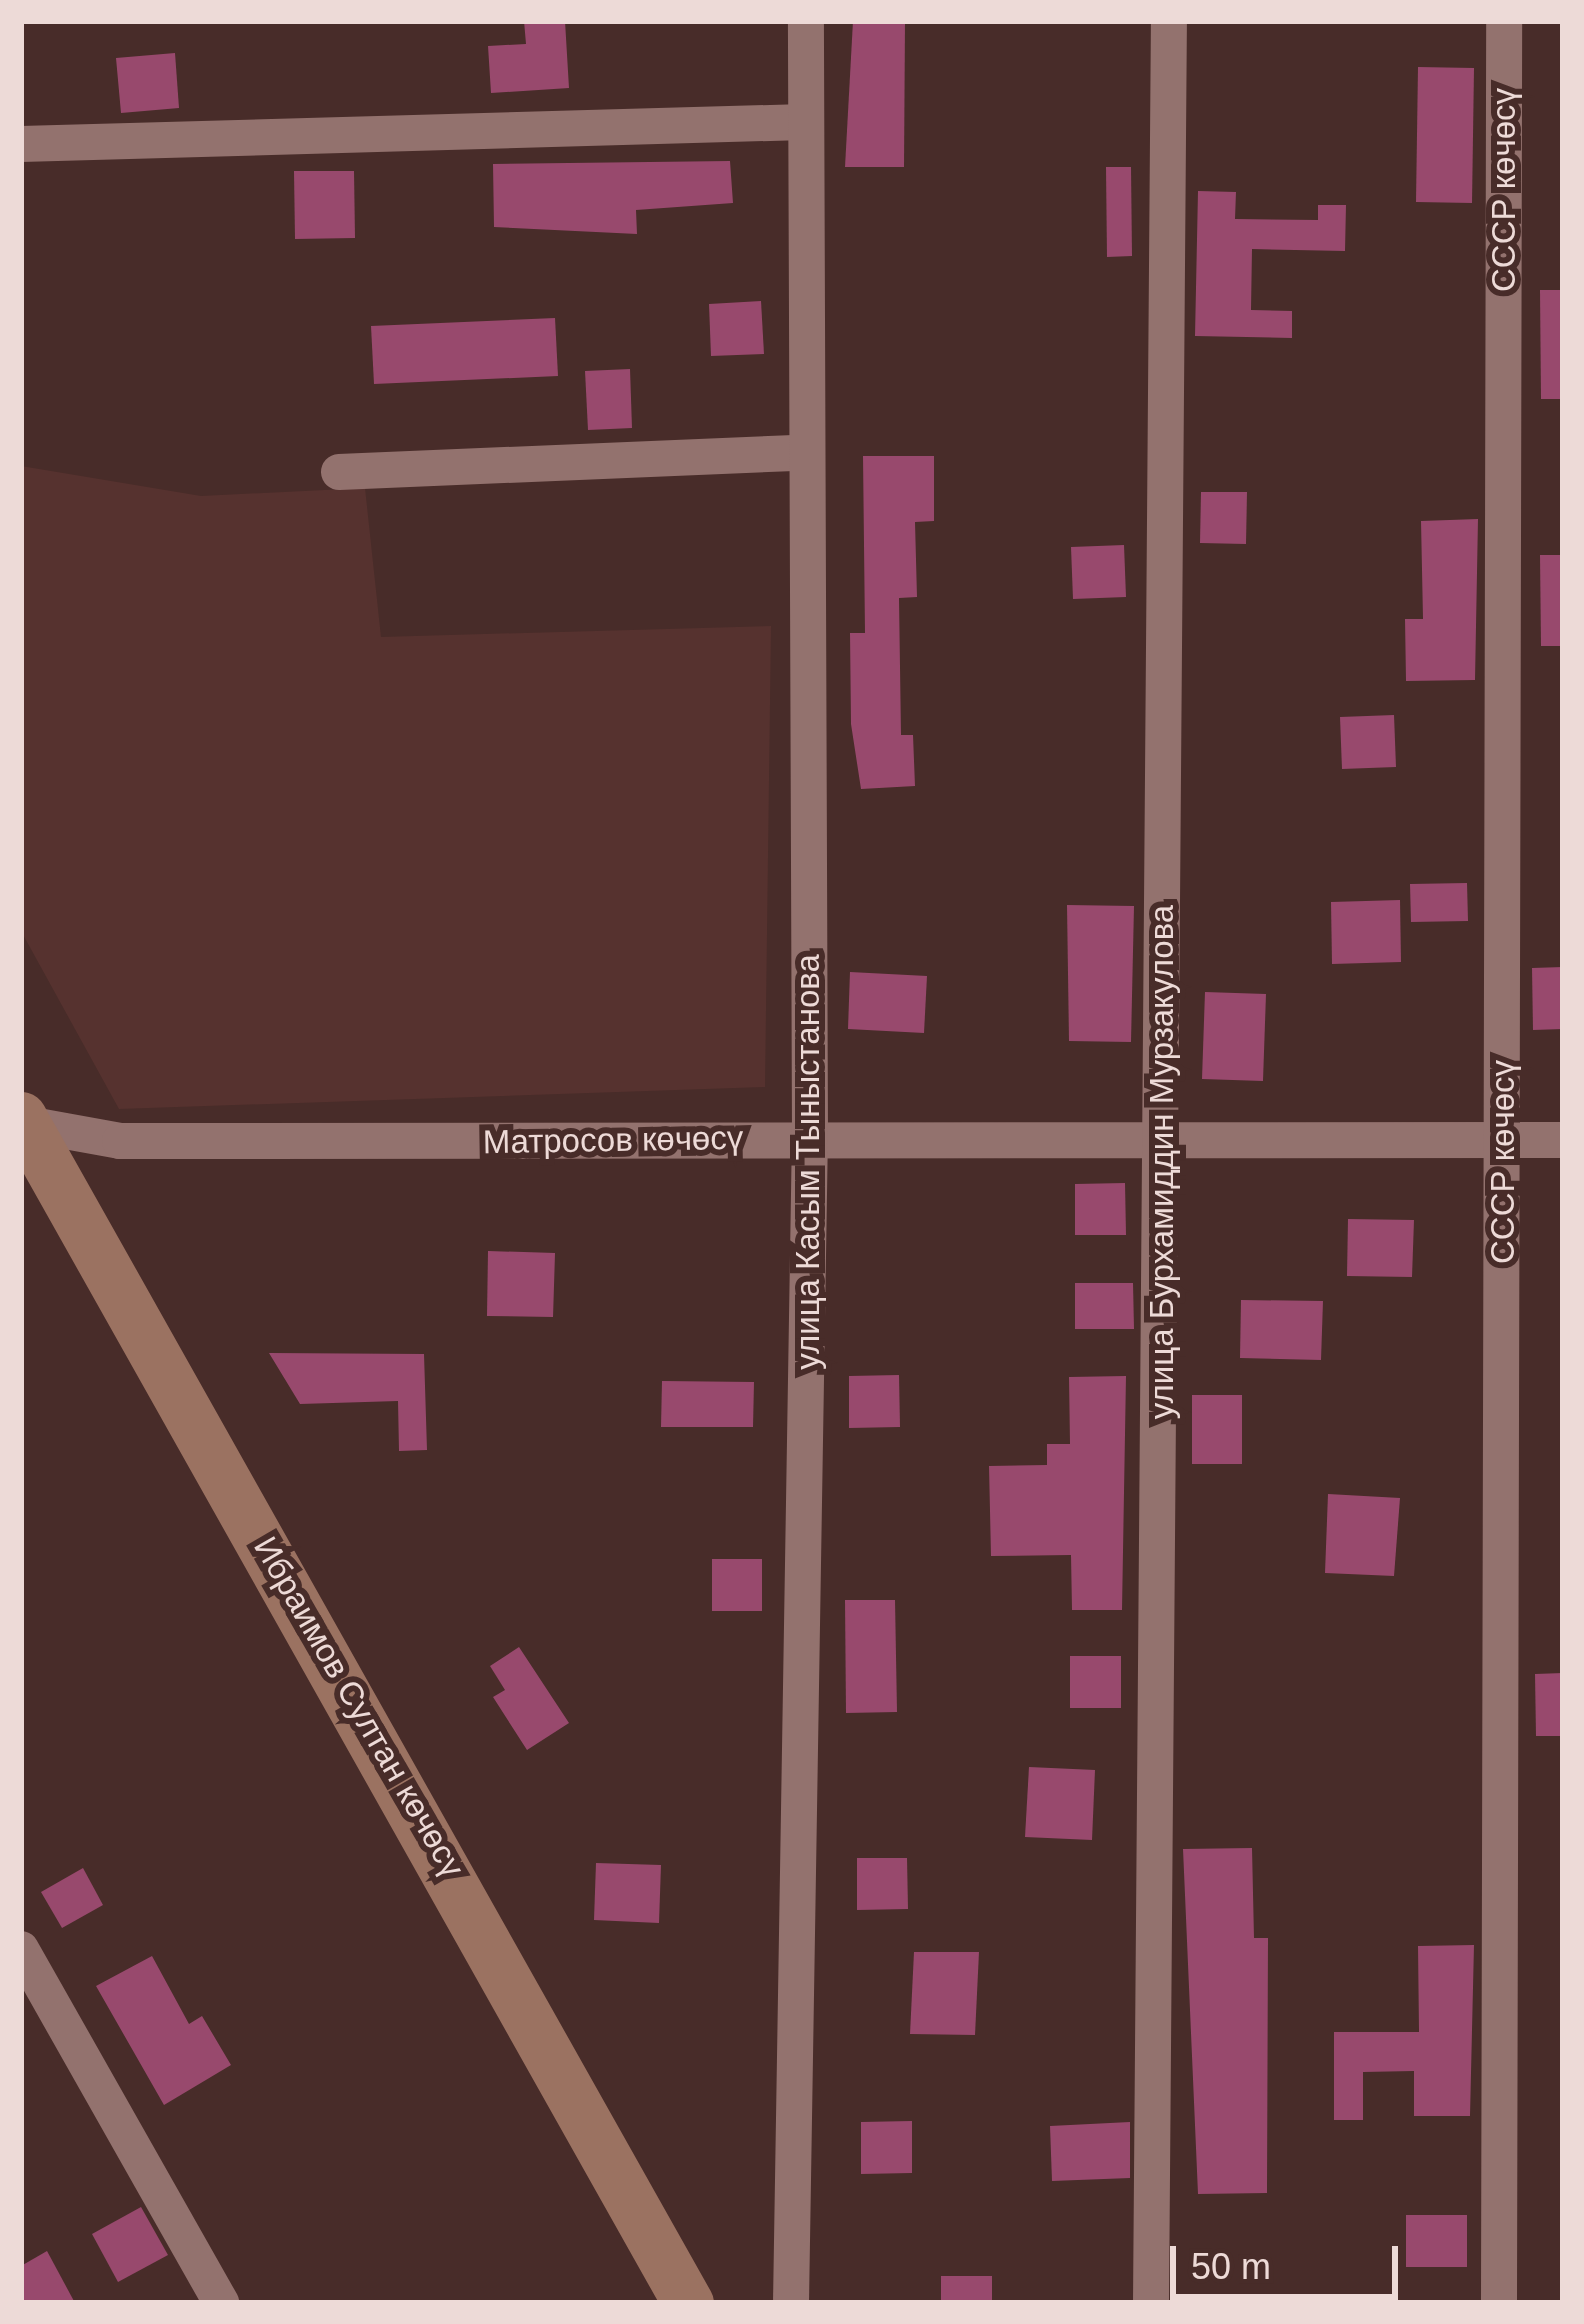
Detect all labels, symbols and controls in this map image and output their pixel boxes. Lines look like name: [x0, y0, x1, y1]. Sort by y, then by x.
street label: СССР көчөсү: [1484, 88, 1524, 292]
street label: улица Бурхамиддин Мурзакулова: [1142, 905, 1182, 1419]
street label: улица Касым Тыныстанова: [788, 954, 828, 1370]
street label: СССР көчөсү: [1483, 1060, 1523, 1264]
street label: Матросов көчөсү: [482, 1118, 744, 1162]
street label: Ибраимов Султан көчөсү: [245, 1530, 473, 1884]
scale bar: [1176, 2222, 1404, 2296]
text: 50 m: [1191, 2246, 1271, 2287]

